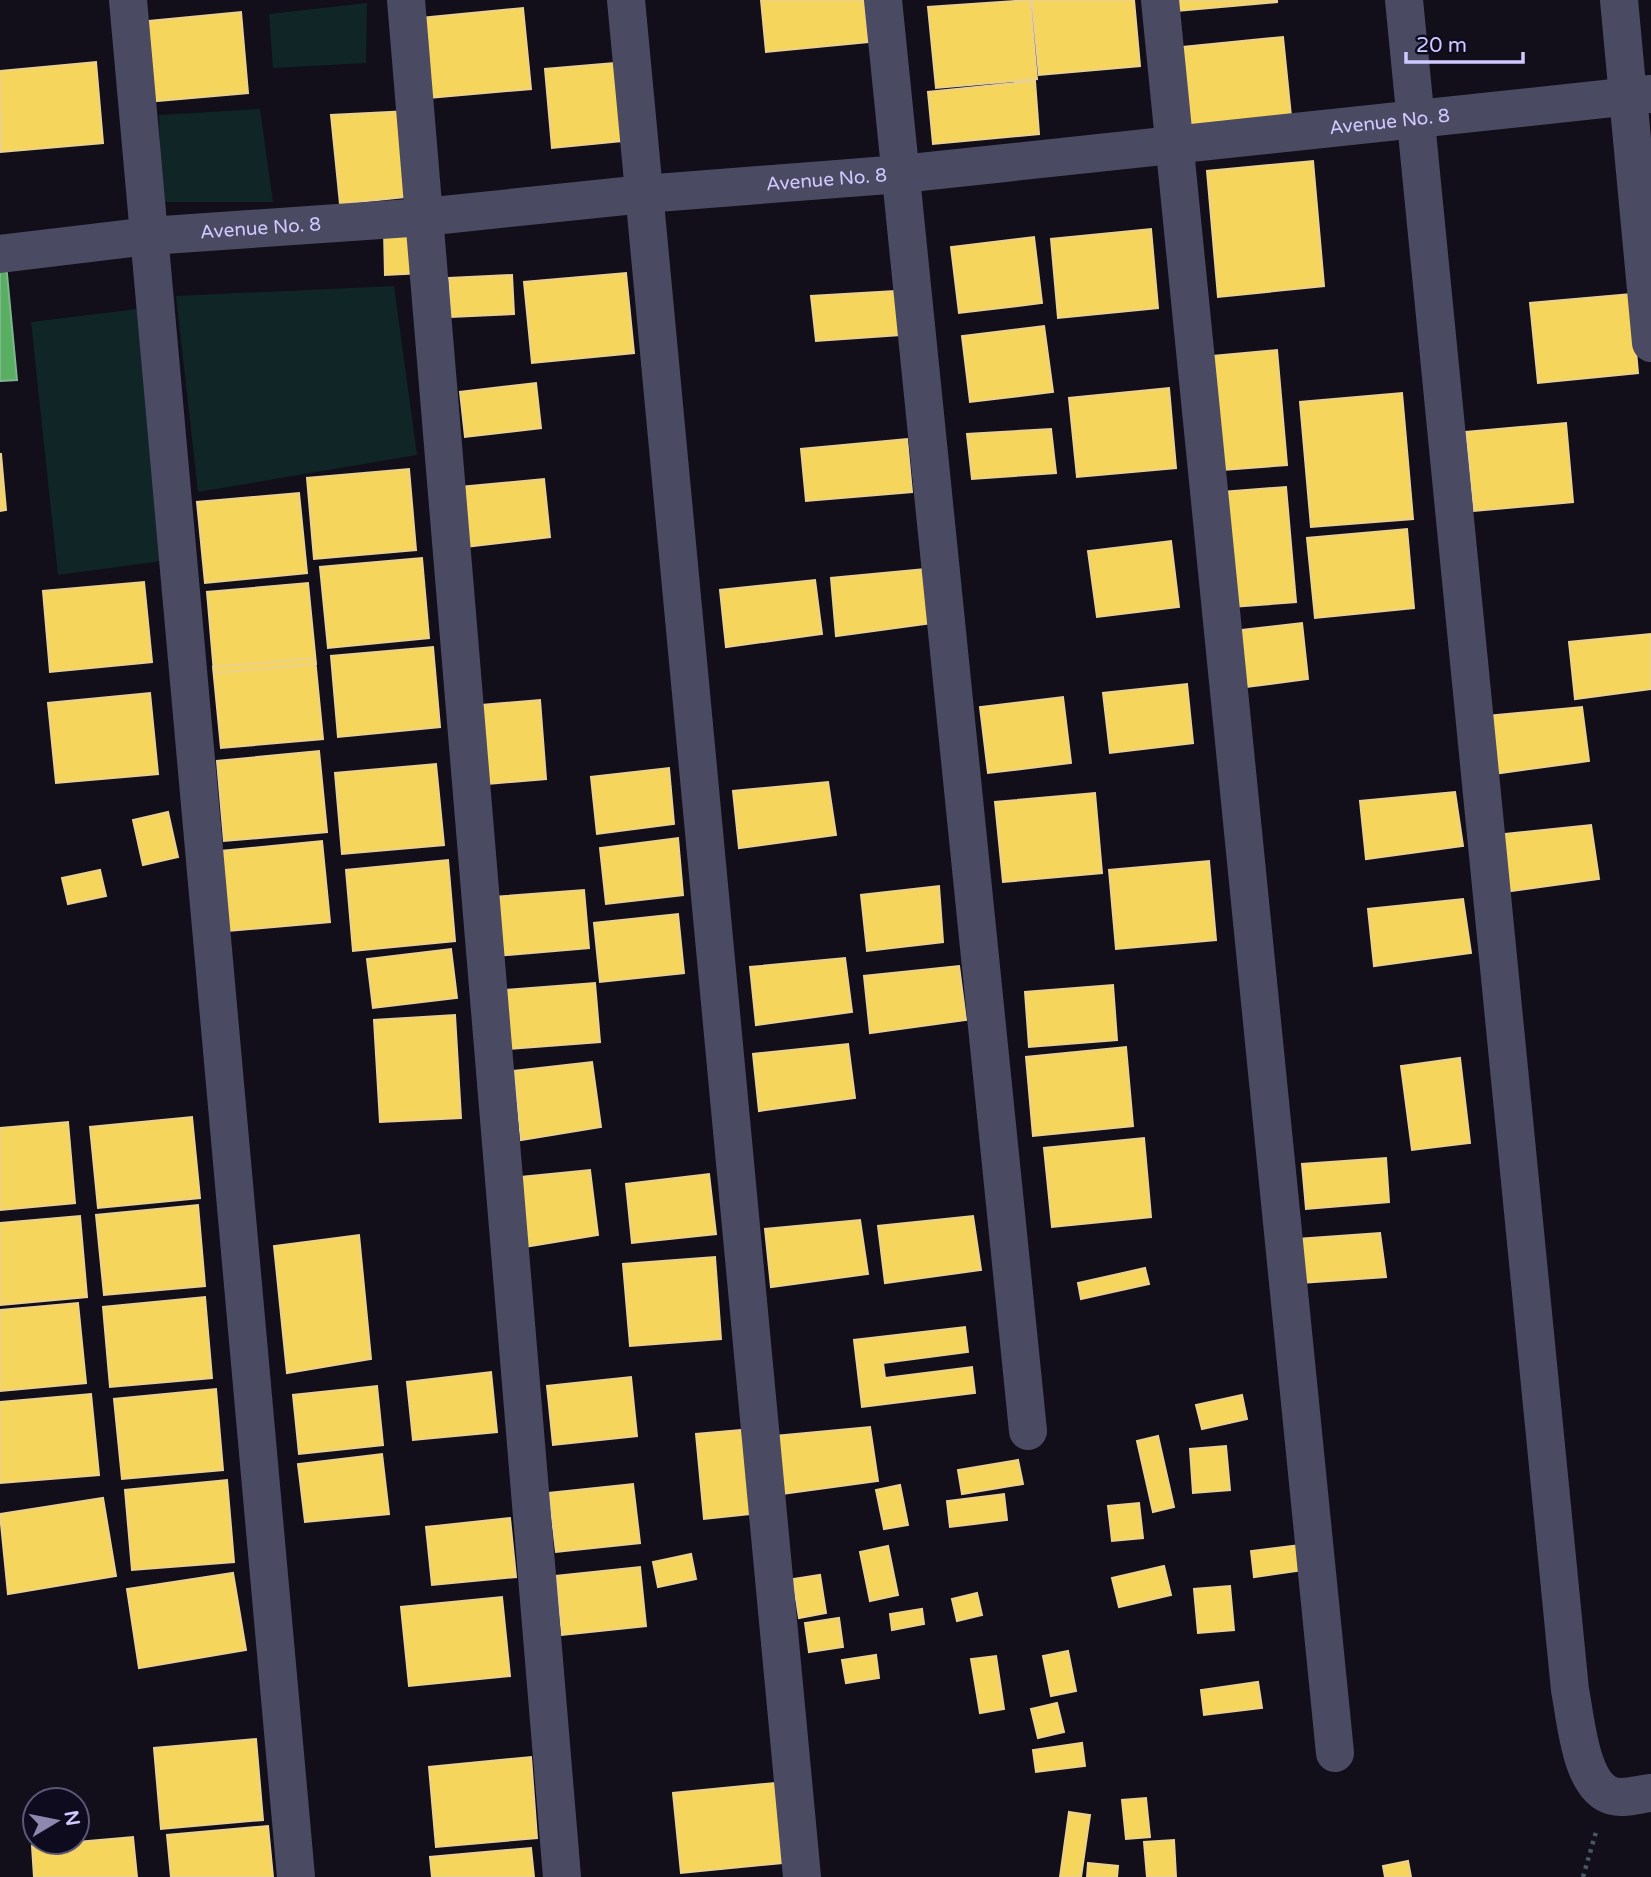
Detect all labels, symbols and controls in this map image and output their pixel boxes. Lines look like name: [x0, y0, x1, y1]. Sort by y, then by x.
scale bar: [1406, 21, 1523, 65]
text: 20 m: [1416, 33, 1467, 58]
street label: Avenue No. 8: [1328, 105, 1451, 139]
street label: Avenue No. 8: [765, 164, 888, 195]
street label: Avenue No. 8: [199, 213, 322, 243]
north arrow: [21, 1786, 91, 1856]
text: N: [60, 1809, 84, 1828]

